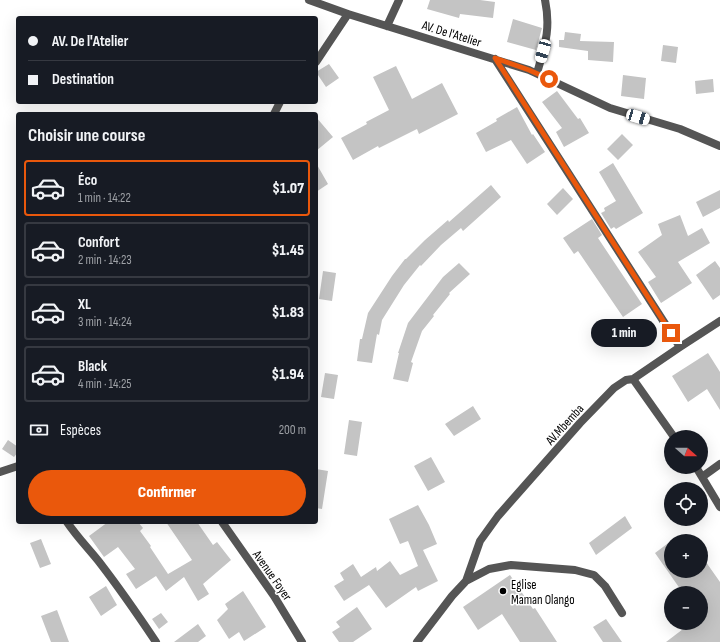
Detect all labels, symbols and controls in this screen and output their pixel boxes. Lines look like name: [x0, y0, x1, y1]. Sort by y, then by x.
street label: AV. De l'Atelier: [419, 17, 484, 51]
text: AV. De l'Atelier: [52, 32, 128, 51]
car: [534, 38, 552, 64]
text: Destination: [52, 70, 114, 89]
route start: [540, 70, 558, 88]
car: [625, 108, 651, 126]
text: Choisir une course: [28, 125, 145, 146]
icon: car: [30, 170, 66, 206]
text: Éco: [78, 171, 97, 190]
text: $1.07: [272, 179, 304, 198]
text: 1 min · 14:22: [78, 190, 131, 206]
icon: car: [30, 232, 66, 268]
text: Confort: [78, 233, 120, 252]
text: $1.45: [272, 241, 304, 260]
text: 2 min · 14:23: [78, 252, 132, 268]
icon: car: [30, 294, 66, 330]
text: XL: [78, 295, 91, 314]
text: $1.83: [272, 303, 304, 322]
text: 3 min · 14:24: [78, 314, 132, 330]
callout: 1 min: [591, 319, 657, 347]
route end: [662, 324, 680, 342]
text: 1 min: [612, 325, 636, 341]
icon: car: [30, 356, 66, 392]
text: Black: [78, 357, 107, 376]
text: $1.94: [272, 365, 304, 384]
text: 4 min · 14:25: [78, 376, 132, 392]
street label: AV.Mbemba: [542, 401, 587, 449]
icon: cash: [28, 419, 50, 441]
text: Espèces: [60, 421, 101, 440]
text: 200 m: [279, 422, 306, 438]
north arrow: [664, 430, 708, 474]
map controls: [664, 430, 708, 630]
button: Confirmer: [28, 470, 306, 516]
button: locate: [664, 482, 708, 526]
button: +: [664, 534, 708, 578]
street label: Avenue Foyer: [248, 547, 295, 604]
place label: Eglise Maman Olango: [511, 577, 575, 608]
marker: Eglise Maman Olango: [498, 586, 508, 596]
button: −: [664, 586, 708, 630]

